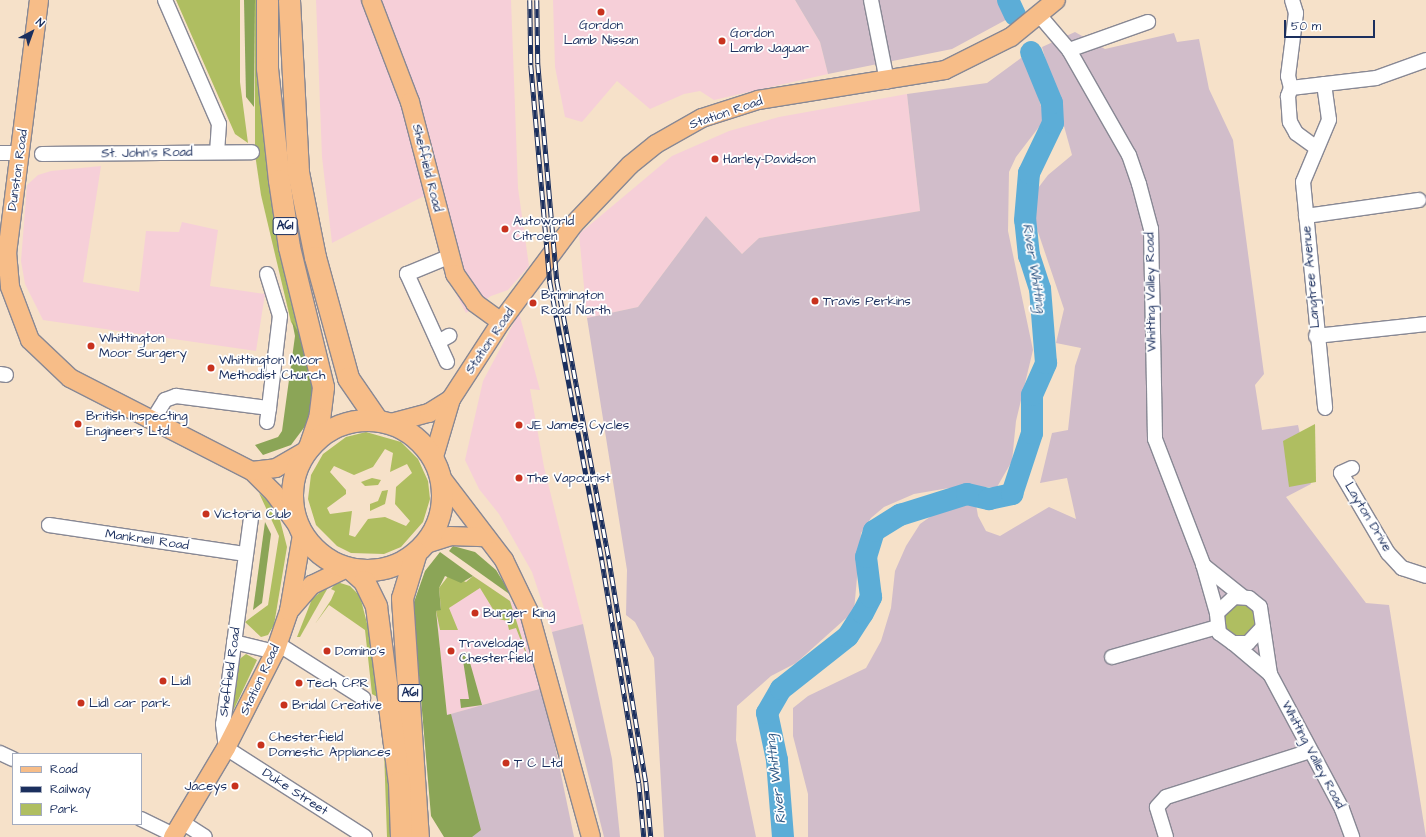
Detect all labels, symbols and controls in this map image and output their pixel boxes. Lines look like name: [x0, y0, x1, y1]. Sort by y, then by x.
marker: Gordon Lamb Nissan: [596, 7, 606, 17]
north arrow: [12, 12, 52, 52]
scale bar: [1286, 12, 1377, 38]
text: N: [33, 15, 48, 30]
place label: Gordon Lamb Nissan: [564, 18, 638, 49]
text: 50 m: [1291, 18, 1321, 35]
place label: Gordon Lamb Jaguar: [730, 26, 809, 57]
marker: Gordon Lamb Jaguar: [717, 36, 727, 46]
street label: Station Road: [687, 93, 765, 133]
street label: Sheffield Road: [409, 122, 445, 214]
street label: Dunston Road: [5, 128, 31, 212]
street label: St. John's Road: [101, 144, 193, 162]
place label: Harley-Davidson: [723, 151, 816, 167]
marker: Harley-Davidson: [710, 154, 720, 164]
place label: Autoworld Citroen: [513, 214, 574, 245]
road number: A61: [272, 216, 298, 236]
water label: River Whitting: [1019, 222, 1049, 314]
marker: Autoworld Citroen: [500, 224, 510, 234]
street label: Langtree Avenue: [1299, 225, 1323, 329]
street label: Whitting Valley Road: [1142, 232, 1160, 352]
place label: Brimington Road North: [541, 288, 610, 319]
place label: Travis Perkins: [823, 293, 911, 309]
marker: Travis Perkins: [810, 296, 820, 306]
marker: Brimington Road North: [528, 298, 538, 308]
street label: Station Road: [462, 305, 518, 377]
place label: Whittington Moor Surgery: [99, 331, 187, 362]
marker: Whittington Moor Surgery: [86, 341, 96, 351]
place label: Whittington Moor Methodist Church: [219, 353, 325, 384]
marker: Whittington Moor Methodist Church: [206, 363, 216, 373]
place label: British Inspecting Engineers Ltd.: [86, 409, 188, 440]
place label: JE James Cycles: [527, 417, 629, 433]
marker: British Inspecting Engineers Ltd.: [73, 419, 83, 429]
marker: JE James Cycles: [514, 420, 524, 430]
place label: The Vapourist: [527, 470, 611, 486]
marker: The Vapourist: [514, 473, 524, 483]
street label: Layton Drive: [1341, 479, 1395, 555]
place label: Victoria Club: [214, 506, 291, 522]
marker: Victoria Club: [201, 509, 211, 519]
street label: Manknell Road: [104, 526, 190, 554]
place label: Burger King: [483, 605, 555, 621]
marker: Burger King: [470, 608, 480, 618]
street label: Sheffield Road: [216, 626, 244, 718]
place label: Travelodge Chesterfield: [459, 636, 533, 667]
street label: Station Road: [237, 642, 283, 718]
place label: Domino's: [335, 643, 385, 659]
marker: Domino's: [322, 646, 332, 656]
marker: Travelodge Chesterfield: [446, 646, 456, 656]
place label: Lidl: [171, 673, 191, 689]
place label: Tech CPR: [307, 675, 369, 691]
marker: Lidl: [158, 676, 168, 686]
marker: Tech CPR: [294, 678, 304, 688]
road number: A61: [397, 683, 423, 703]
place label: Lidl car park: [89, 695, 170, 711]
place label: Bridal Creative: [292, 697, 382, 713]
marker: Lidl car park: [76, 698, 86, 708]
street label: Whitting Valley Road: [1278, 699, 1348, 811]
marker: Bridal Creative: [279, 700, 289, 710]
place label: Chesterfield Domestic Appliances: [269, 730, 391, 761]
water label: River Whitting: [762, 733, 790, 825]
marker: Chesterfield Domestic Appliances: [256, 740, 266, 750]
legend: [12, 753, 142, 825]
place label: T C Ltd: [514, 755, 563, 771]
marker: T C Ltd: [501, 758, 511, 768]
text: Road: [50, 761, 78, 778]
street label: Duke Street: [259, 765, 331, 819]
place label: Jaceys: [185, 778, 227, 794]
text: Railway: [50, 781, 91, 798]
marker: Jaceys: [230, 781, 240, 791]
text: Park: [50, 801, 78, 818]

